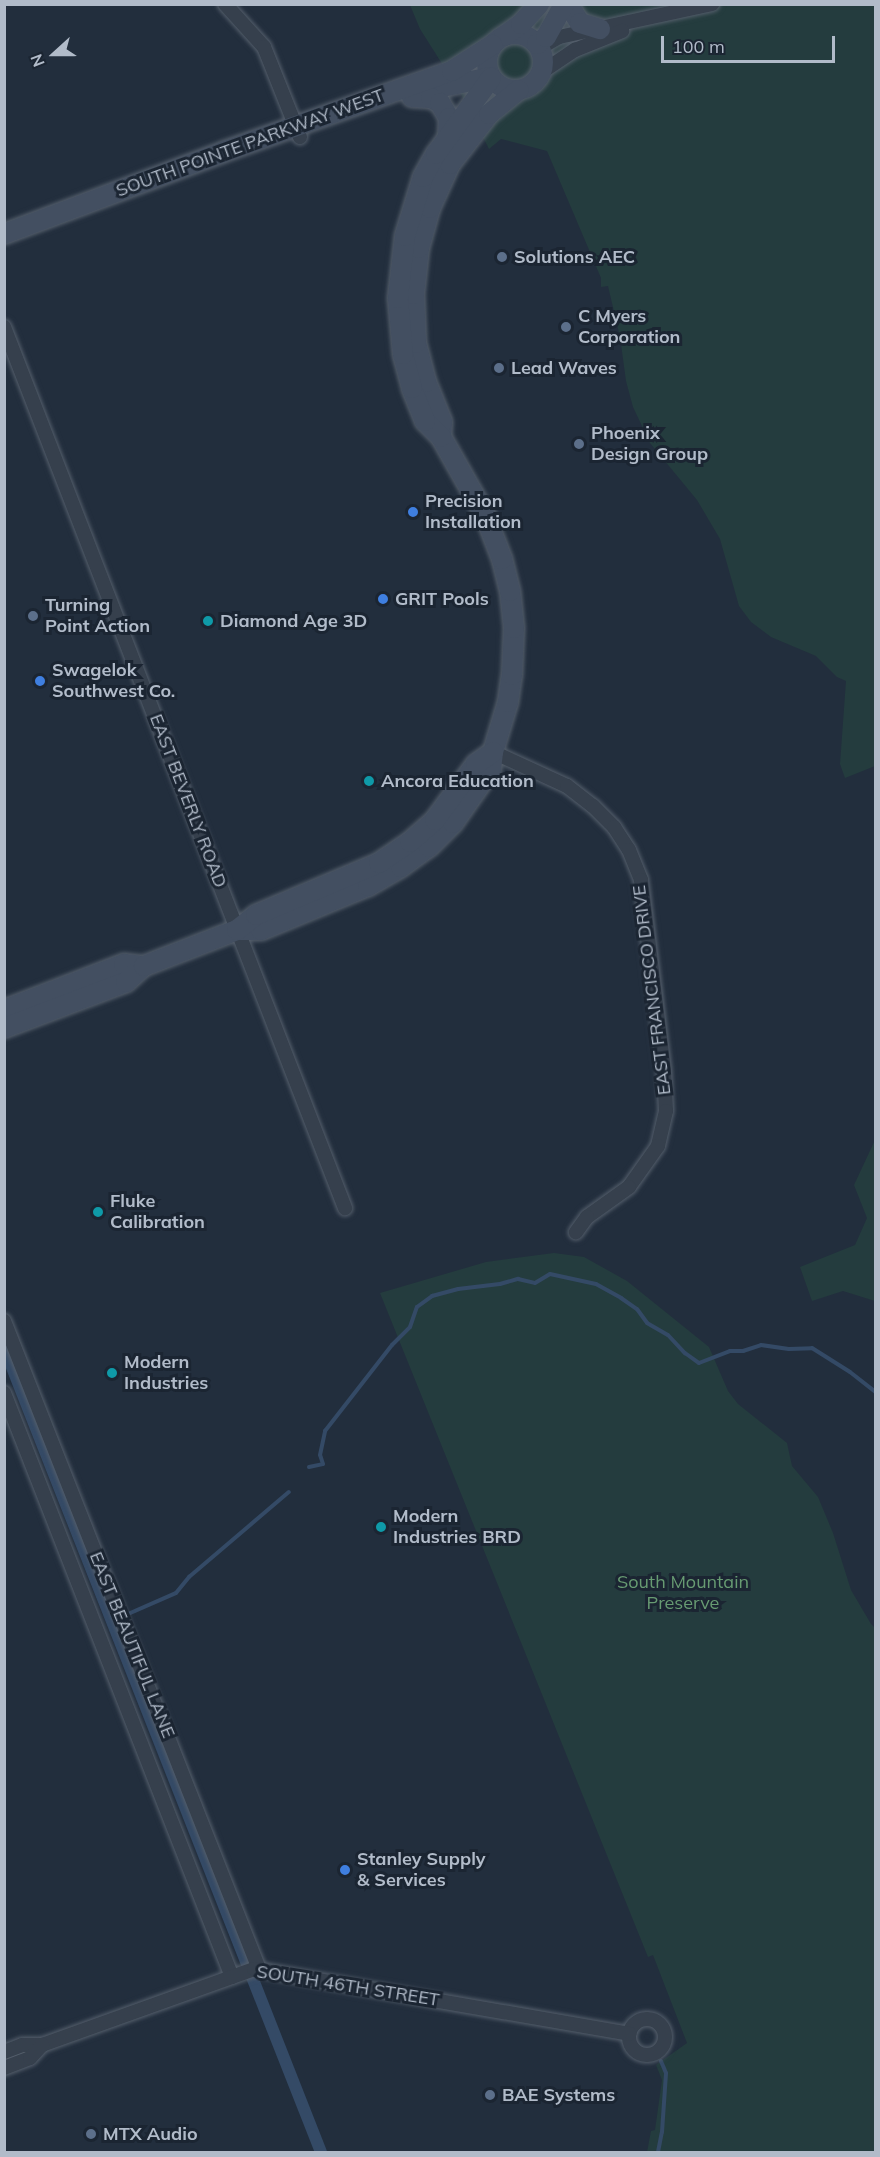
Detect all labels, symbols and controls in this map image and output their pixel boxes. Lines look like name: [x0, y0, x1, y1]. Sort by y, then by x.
north arrow: [24, 24, 84, 84]
scale bar: [664, 24, 838, 62]
text: 100 m: [672, 35, 725, 58]
text: N: [26, 51, 49, 70]
street label: SOUTH POINTE PARKWAY WEST: [113, 84, 387, 202]
place label: Solutions AEC: [514, 246, 635, 268]
marker: Solutions AEC: [495, 250, 509, 264]
place label: C Myers Corporation: [578, 306, 680, 348]
marker: C Myers Corporation: [559, 320, 573, 334]
place label: Lead Waves: [511, 357, 617, 379]
marker: Lead Waves: [492, 361, 506, 375]
place label: Phoenix Design Group: [591, 423, 708, 466]
marker: Phoenix Design Group: [572, 437, 586, 451]
place label: Precision Installation: [425, 491, 521, 534]
marker: Precision Installation: [406, 505, 420, 519]
place label: GRIT Pools: [395, 588, 489, 610]
marker: GRIT Pools: [376, 592, 390, 606]
place label: Turning Point Action: [45, 595, 150, 638]
marker: Turning Point Action: [26, 609, 40, 623]
place label: Diamond Age 3D: [220, 610, 367, 632]
marker: Diamond Age 3D: [201, 614, 215, 628]
place label: Swagelok Southwest Co.: [52, 660, 175, 702]
marker: Swagelok Southwest Co.: [33, 674, 47, 688]
street label: EAST BEVERLY ROAD: [145, 711, 231, 891]
place label: Ancora Education: [381, 770, 534, 792]
marker: Ancora Education: [362, 774, 376, 788]
street label: EAST FRANCISCO DRIVE: [628, 884, 676, 1096]
place label: Fluke Calibration: [110, 1191, 205, 1234]
marker: Fluke Calibration: [91, 1205, 105, 1219]
place label: Modern Industries: [124, 1352, 208, 1394]
marker: Modern Industries: [105, 1366, 119, 1380]
place label: Modern Industries BRD: [393, 1506, 521, 1549]
marker: Modern Industries BRD: [374, 1520, 388, 1534]
street label: EAST BEAUTIFUL LANE: [85, 1549, 179, 1741]
park label: South Mountain Preserve: [617, 1572, 749, 1614]
place label: Stanley Supply & Services: [357, 1849, 486, 1892]
marker: Stanley Supply & Services: [338, 1863, 352, 1877]
street label: SOUTH 46TH STREET: [255, 1961, 441, 2011]
place label: BAE Systems: [502, 2084, 615, 2106]
marker: BAE Systems: [483, 2088, 497, 2102]
place label: MTX Audio: [103, 2123, 198, 2145]
marker: MTX Audio: [84, 2127, 98, 2141]

